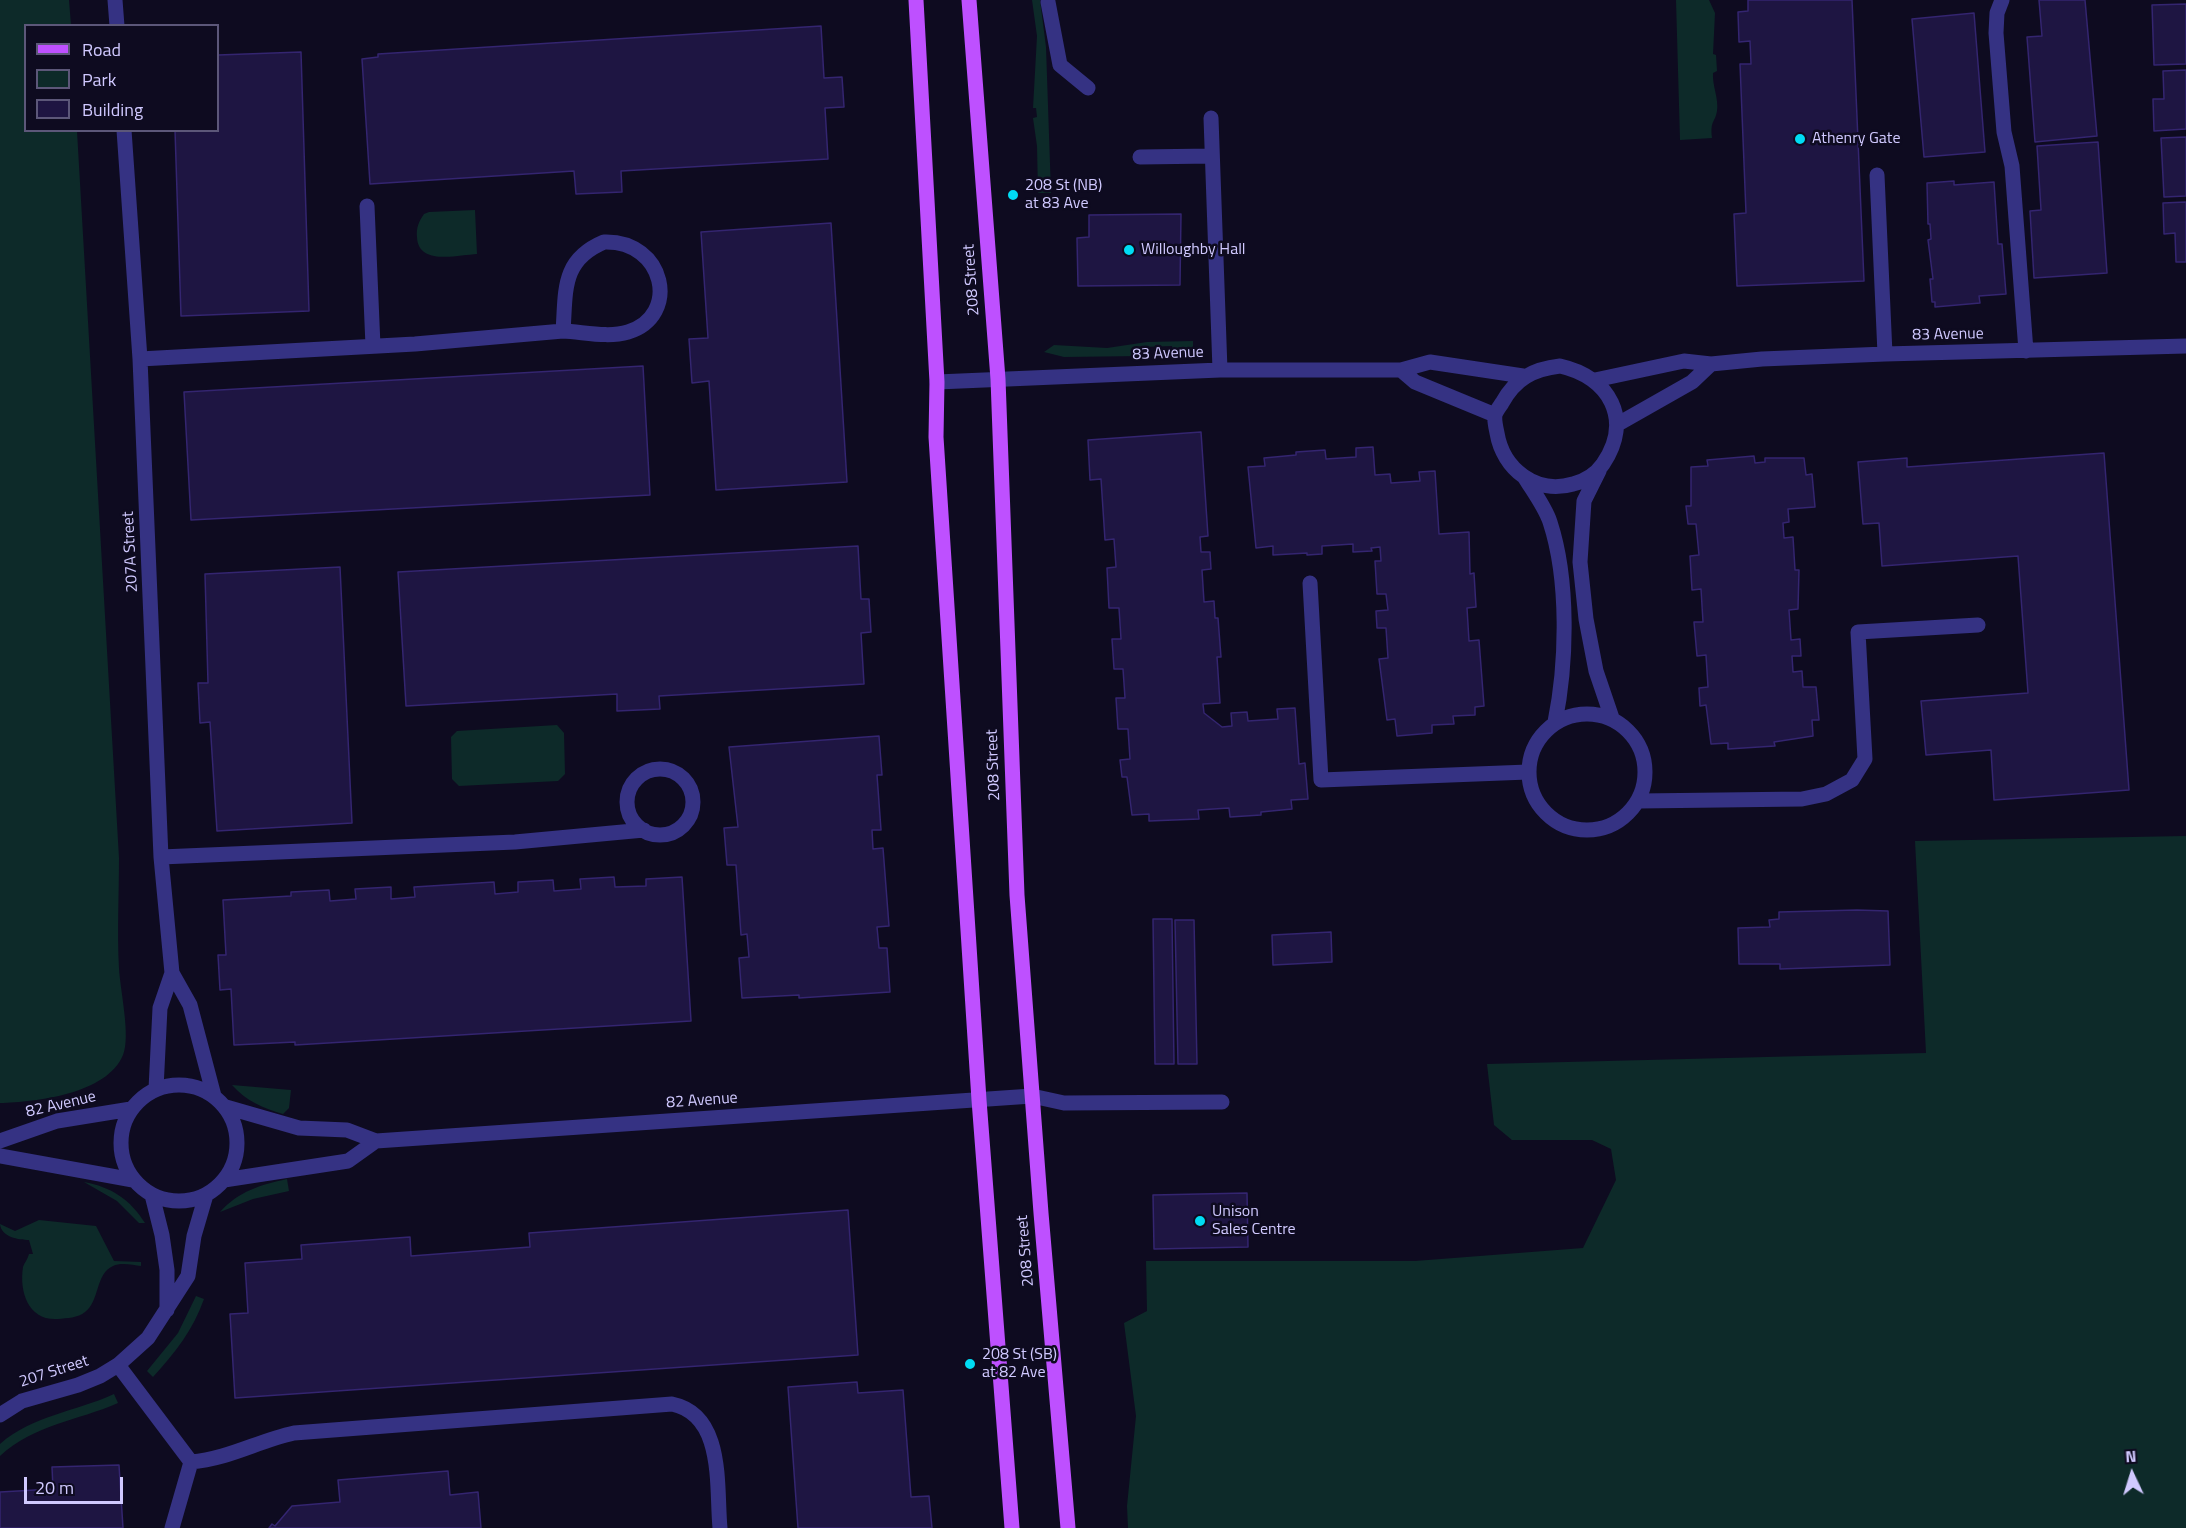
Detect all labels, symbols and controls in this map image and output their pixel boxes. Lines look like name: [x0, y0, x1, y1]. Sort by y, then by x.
legend: [24, 24, 219, 132]
text: Road: [82, 36, 121, 63]
text: Park: [82, 66, 116, 93]
text: Building: [82, 96, 143, 123]
place label: Athenry Gate: [1812, 129, 1901, 149]
marker: Athenry Gate: [1793, 132, 1807, 146]
place label: 208 St (NB) at 83 Ave: [1025, 176, 1102, 214]
marker: 208 St (NB) at 83 Ave: [1006, 188, 1020, 202]
place label: Willoughby Hall: [1141, 240, 1246, 260]
marker: Willoughby Hall: [1122, 243, 1136, 257]
street label: 208 Street: [960, 244, 984, 316]
street label: 83 Avenue: [1912, 325, 1984, 345]
street label: 83 Avenue: [1132, 343, 1204, 365]
street label: 207A Street: [119, 511, 143, 593]
street label: 208 Street: [983, 729, 1005, 801]
street label: 82 Avenue: [24, 1088, 98, 1122]
street label: 82 Avenue: [666, 1089, 738, 1113]
place label: Unison Sales Centre: [1212, 1202, 1296, 1240]
street label: 208 Street: [1013, 1214, 1039, 1288]
marker: Unison Sales Centre: [1193, 1214, 1207, 1228]
place label: 208 St (SB) at 82 Ave: [982, 1345, 1057, 1383]
street label: 207 Street: [17, 1352, 91, 1392]
marker: 208 St (SB) at 82 Ave: [963, 1357, 977, 1371]
north arrow: [2102, 1444, 2162, 1504]
text: N: [2124, 1444, 2137, 1468]
scale bar: [27, 1465, 126, 1503]
text: 20 m: [35, 1474, 74, 1501]

